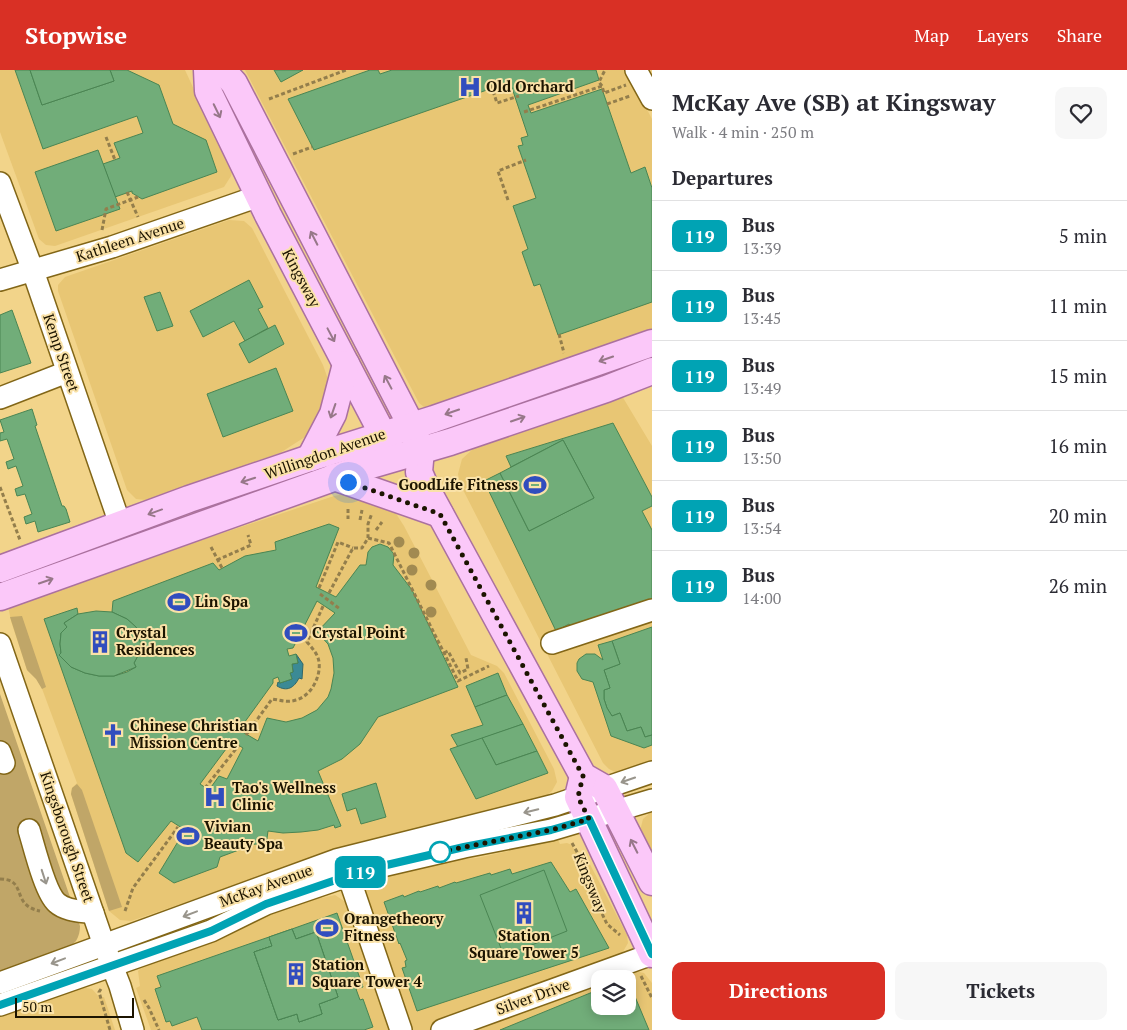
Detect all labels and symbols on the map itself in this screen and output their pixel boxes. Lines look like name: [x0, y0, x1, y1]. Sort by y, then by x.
hospital icon: Old Orchard: [457, 74, 483, 100]
place label: Old Orchard: [486, 76, 574, 96]
one-way arrow: [213, 103, 222, 118]
street label: Kathleen Avenue: [73, 212, 186, 266]
one-way arrow: [309, 231, 318, 246]
street label: Kingsway: [278, 245, 326, 311]
street label: Kemp Street: [39, 311, 85, 395]
one-way arrow: [326, 328, 336, 343]
one-way arrow: [598, 355, 614, 365]
one-way arrow: [383, 375, 392, 390]
one-way arrow: [328, 403, 337, 418]
one-way arrow: [445, 408, 461, 417]
one-way arrow: [509, 414, 525, 423]
street label: Willingdon Avenue: [261, 423, 388, 483]
your location: [336, 470, 361, 495]
sports icon: GoodLife Fitness: [522, 472, 548, 498]
place label: GoodLife Fitness: [399, 474, 518, 494]
one-way arrow: [240, 476, 256, 485]
one-way arrow: [148, 508, 163, 517]
one-way arrow: [38, 576, 53, 585]
sports icon: Lin Spa: [166, 589, 192, 615]
place label: Lin Spa: [195, 591, 249, 611]
sports icon: Crystal Point: [283, 620, 309, 646]
place label: Crystal Residences: [116, 622, 195, 659]
place label: Crystal Point: [312, 622, 405, 642]
building icon: Crystal Residences: [87, 629, 113, 655]
place label: Chinese Christian Mission Centre: [130, 715, 258, 752]
church icon: Chinese Christian Mission Centre: [100, 722, 126, 748]
street label: Kingsborough Street: [36, 769, 100, 905]
one-way arrow: [621, 776, 636, 785]
place label: Tao's Wellness Clinic: [232, 777, 336, 814]
hospital icon: Tao's Wellness Clinic: [202, 784, 228, 810]
one-way arrow: [523, 807, 539, 816]
place label: Vivian Beauty Spa: [204, 816, 284, 853]
sports icon: Vivian Beauty Spa: [175, 823, 201, 849]
one-way arrow: [629, 839, 638, 854]
unlabelled marker: [429, 841, 451, 863]
street label: Kingsway: [570, 849, 612, 916]
line badge: 119: [331, 856, 389, 888]
street label: McKay Avenue: [217, 859, 315, 911]
one-way arrow: [40, 868, 49, 884]
building icon: Station Square Tower 5: [511, 900, 537, 926]
place label: Orangetheory Fitness: [344, 908, 444, 945]
one-way arrow: [183, 910, 199, 919]
sports icon: Orangetheory Fitness: [314, 915, 340, 941]
place label: Station Square Tower 5: [469, 925, 579, 962]
place label: Station Square Tower 4: [312, 954, 423, 991]
one-way arrow: [51, 957, 66, 966]
building icon: Station Square Tower 4: [283, 961, 309, 987]
street label: Silver Drive: [493, 973, 572, 1019]
scale bar: [15, 995, 134, 1018]

